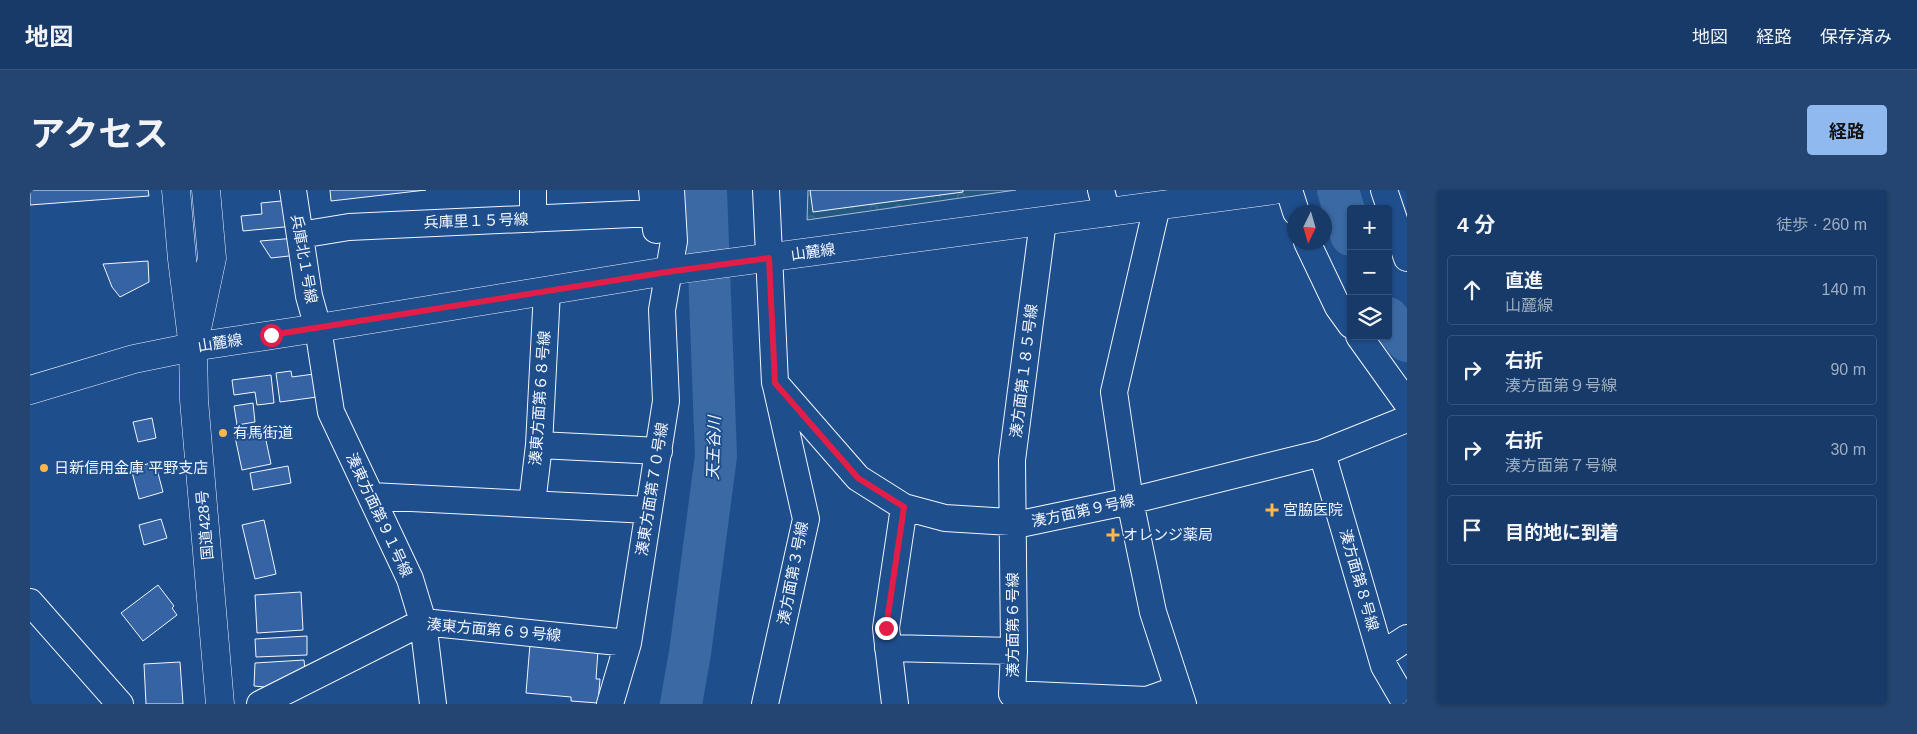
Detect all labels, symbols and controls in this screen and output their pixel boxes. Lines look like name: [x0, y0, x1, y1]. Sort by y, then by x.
text: 地図: [25, 23, 73, 50]
text: 地図: [1692, 27, 1728, 47]
text: 経路: [1756, 27, 1792, 47]
text: 保存済み: [1820, 27, 1892, 47]
button: 経路: [1807, 105, 1887, 155]
text: アクセス: [30, 114, 168, 153]
north arrow: [1287, 205, 1332, 250]
map controls: [1347, 205, 1392, 340]
button: +: [1347, 205, 1392, 250]
street label: 兵庫里１５号線: [423, 210, 529, 231]
street label: 兵庫北１号線: [288, 213, 321, 305]
text: 4 分: [1457, 213, 1496, 236]
text: 徒歩 · 260 m: [1776, 216, 1867, 233]
street label: 山麓線: [789, 240, 836, 263]
button: −: [1347, 250, 1392, 295]
text: 直進: [1505, 270, 1543, 291]
icon: ahead: [1458, 276, 1486, 304]
text: 140 m: [1822, 281, 1866, 298]
button: layers: [1347, 295, 1392, 340]
text: 山麓線: [1505, 297, 1553, 314]
street label: 湊方面第１８５号線: [1007, 303, 1040, 439]
route start: [260, 324, 283, 347]
street label: 湊東方面第６８号線: [526, 330, 553, 466]
street label: 山麓線: [196, 331, 243, 354]
text: 右折: [1505, 350, 1543, 371]
icon: right: [1458, 356, 1486, 384]
text: 90 m: [1830, 361, 1866, 378]
text: 湊方面第９号線: [1505, 377, 1617, 394]
water label: 天王谷川: [704, 414, 723, 480]
street label: 湊東方面第７０号線: [633, 421, 670, 557]
place label: 有馬街道: [233, 424, 293, 441]
marker: 有馬街道: [217, 427, 229, 439]
text: 右折: [1505, 430, 1543, 451]
icon: right: [1458, 436, 1486, 464]
text: 30 m: [1830, 441, 1866, 458]
street label: 湊東方面第９１号線: [343, 450, 416, 580]
text: 湊方面第７号線: [1505, 457, 1617, 474]
place label: 日新信用金庫 平野支店: [54, 459, 208, 476]
marker: 日新信用金庫 平野支店: [38, 462, 50, 474]
street label: 国道428号: [193, 489, 216, 561]
street label: 湊方面第９号線: [1030, 491, 1136, 530]
place label: 宮脇医院: [1283, 501, 1343, 518]
marker: 宮脇医院: [1265, 503, 1279, 517]
icon: arrive: [1458, 516, 1486, 544]
street label: 湊方面第３号線: [774, 520, 811, 626]
text: 目的地に到着: [1505, 522, 1619, 543]
place label: オレンジ薬局: [1123, 526, 1213, 543]
street label: 湊方面第８号線: [1337, 527, 1382, 633]
marker: オレンジ薬局: [1107, 529, 1119, 541]
street label: 湊方面第６号線: [1004, 572, 1021, 678]
street label: 湊東方面第６９号線: [426, 615, 562, 644]
route end: [875, 617, 898, 640]

